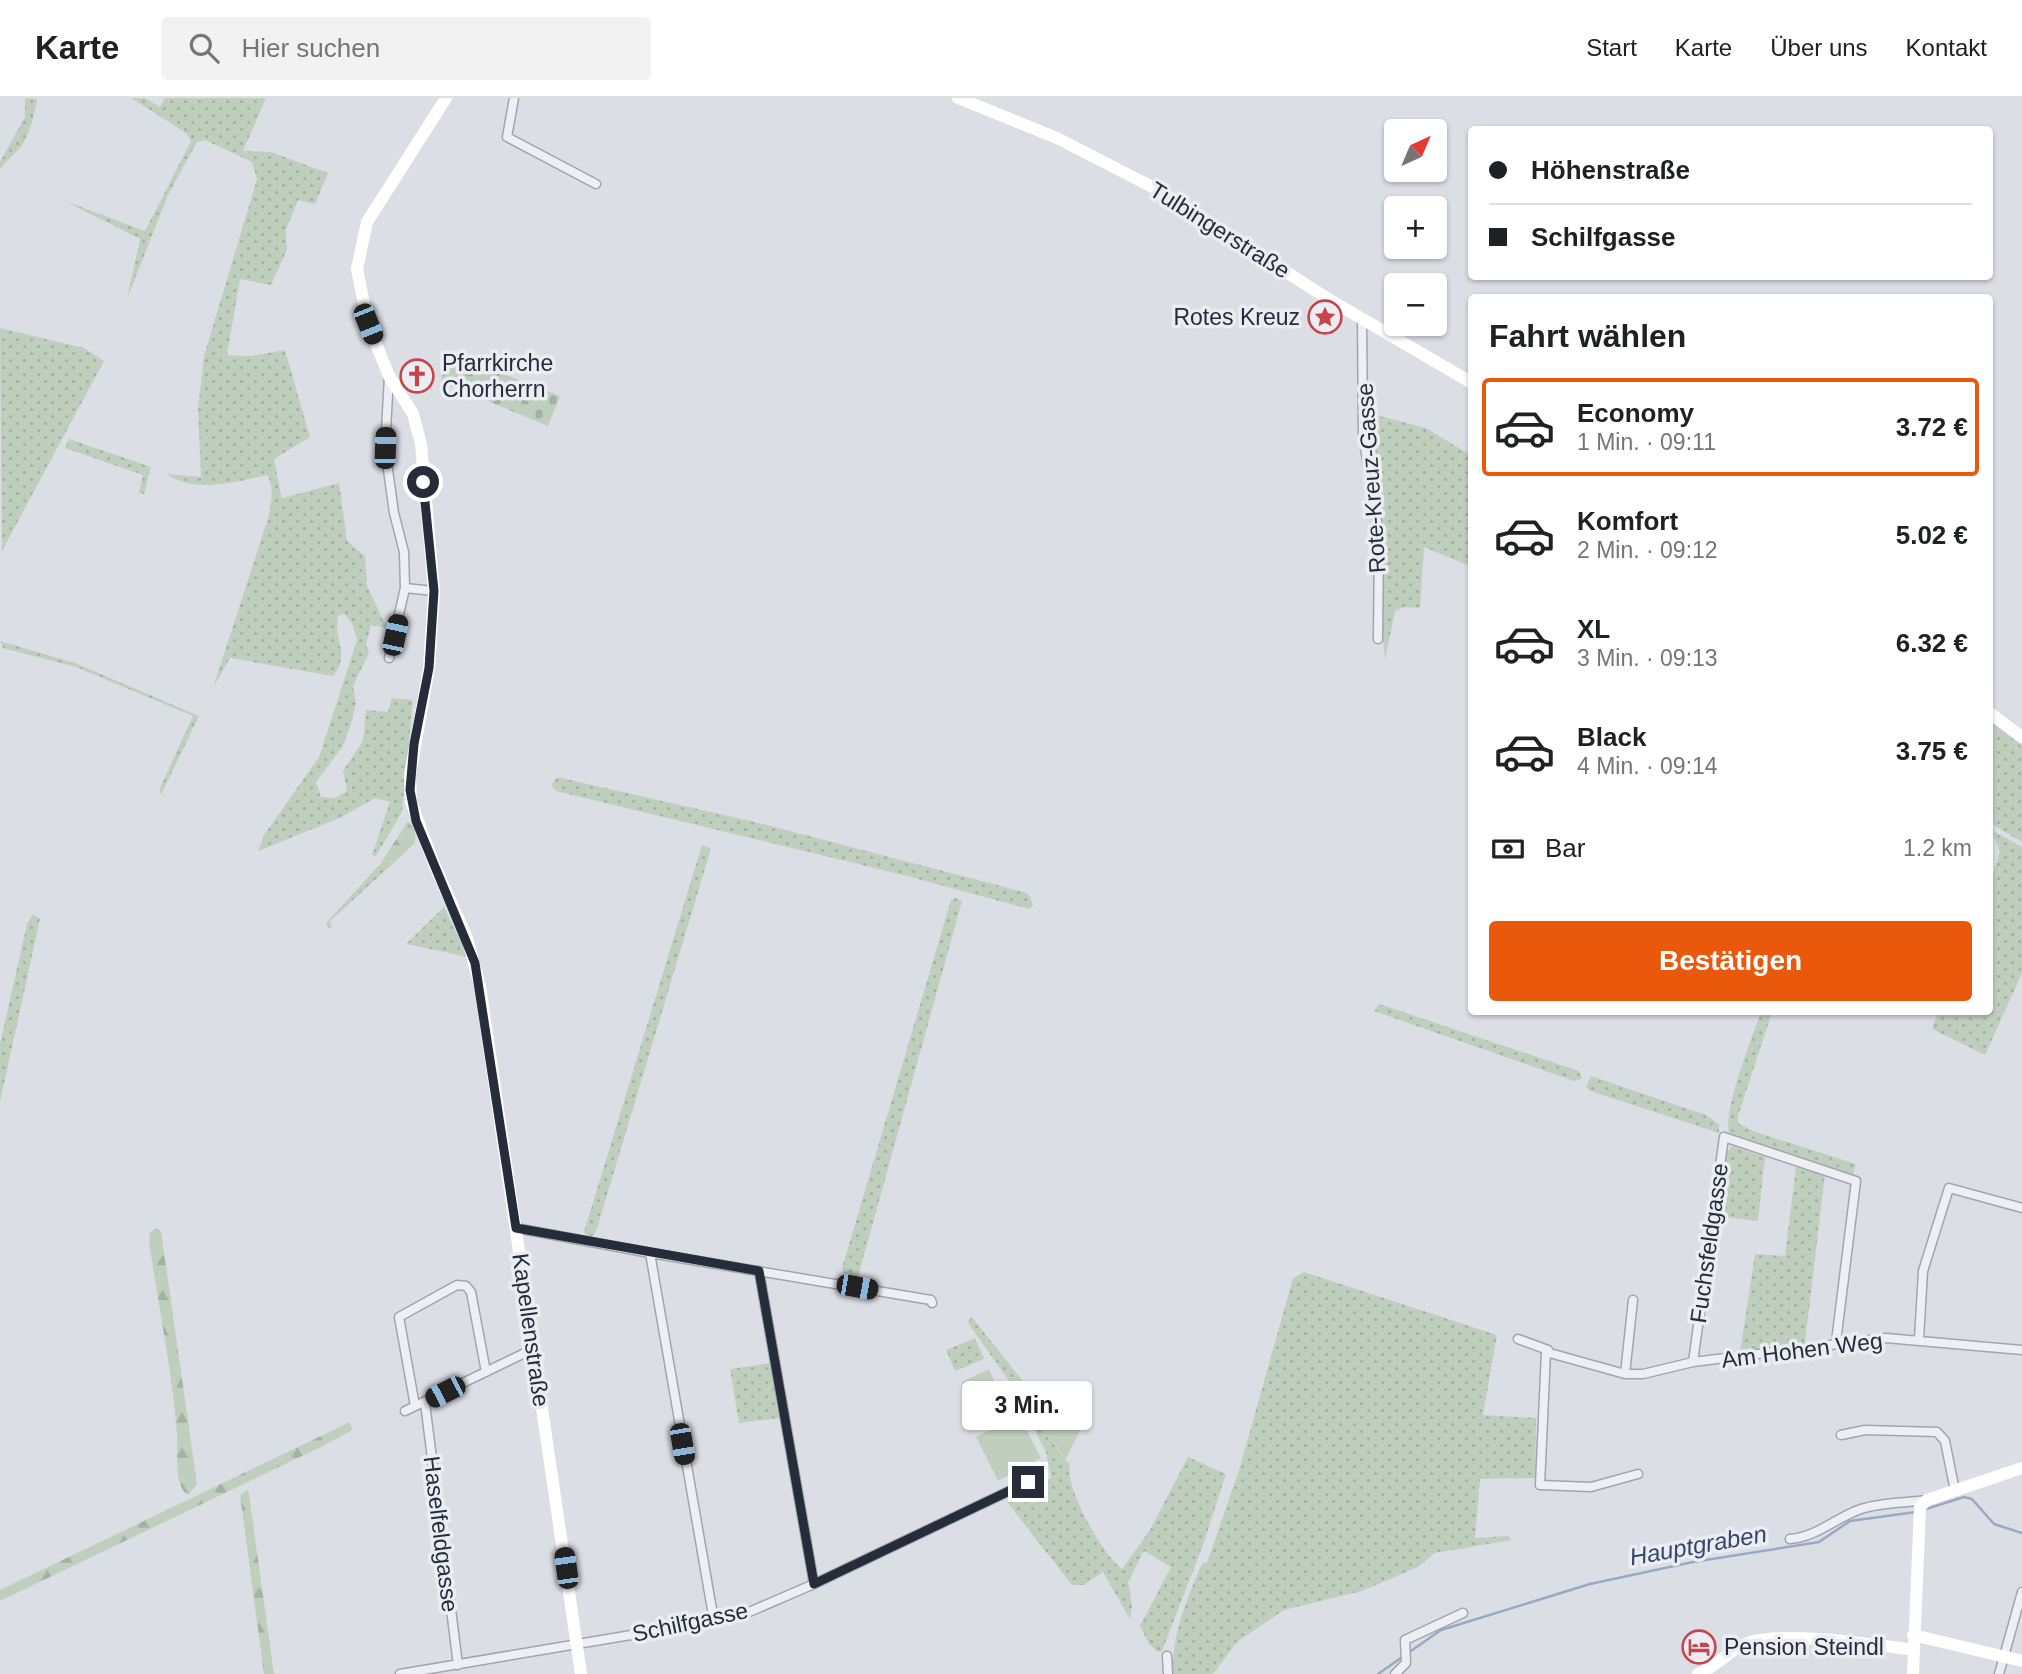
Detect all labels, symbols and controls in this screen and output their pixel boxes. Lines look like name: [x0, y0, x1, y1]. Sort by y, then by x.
search box: [161, 17, 651, 80]
text: Karte: [35, 29, 119, 66]
icon: search: [185, 29, 223, 67]
text: Hier suchen: [241, 33, 380, 63]
text: Start: [1586, 34, 1637, 61]
text: Karte: [1675, 34, 1732, 61]
text: Über uns: [1770, 34, 1868, 61]
text: Kontakt: [1906, 34, 1987, 61]
north arrow: [1384, 119, 1447, 182]
map controls: [1384, 119, 1447, 336]
text: Höhenstraße: [1531, 155, 1690, 185]
street label: Tulbingerstraße: [1145, 177, 1295, 283]
button: +: [1384, 196, 1447, 259]
text: Schilfgasse: [1531, 222, 1676, 252]
button: −: [1384, 273, 1447, 336]
place icon: Rotes Kreuz: [1306, 298, 1344, 336]
car: [351, 301, 386, 347]
place label: Rotes Kreuz: [1173, 304, 1300, 330]
text: Fahrt wählen: [1489, 318, 1686, 354]
place label: Pfarrkirche Chorherrn: [442, 350, 553, 402]
church icon: Pfarrkirche Chorherrn: [398, 357, 436, 395]
street label: Rote-Kreuz-Gasse: [1351, 382, 1391, 574]
icon: car: [1493, 396, 1556, 459]
text: Economy: [1577, 398, 1694, 428]
text: 3.72 €: [1896, 412, 1968, 442]
car: [374, 427, 397, 469]
text: 1 Min. · 09:11: [1577, 429, 1716, 455]
route start: [407, 466, 439, 498]
icon: car: [1493, 504, 1556, 567]
text: Komfort: [1577, 506, 1678, 536]
text: 5.02 €: [1896, 520, 1968, 550]
text: 2 Min. · 09:12: [1577, 537, 1718, 563]
car: [381, 612, 410, 658]
icon: car: [1493, 612, 1556, 675]
text: XL: [1577, 614, 1610, 644]
text: 6.32 €: [1896, 628, 1968, 658]
text: 3 Min. · 09:13: [1577, 645, 1718, 671]
icon: car: [1493, 720, 1556, 783]
text: Black: [1577, 722, 1646, 752]
text: 3.75 €: [1896, 736, 1968, 766]
text: 4 Min. · 09:14: [1577, 753, 1718, 779]
icon: cash: [1489, 830, 1527, 868]
text: Bar: [1545, 833, 1585, 863]
text: 1.2 km: [1903, 835, 1972, 861]
button: Bestätigen: [1489, 921, 1972, 1001]
street label: Fuchsfeldgasse: [1685, 1161, 1733, 1325]
street label: Kapellenstraße: [507, 1252, 555, 1408]
car: [835, 1273, 880, 1301]
street label: Am Hohen Weg: [1720, 1327, 1884, 1373]
car: [422, 1373, 469, 1411]
callout: 3 Min.: [963, 1380, 1093, 1430]
text: 3 Min.: [994, 1392, 1060, 1418]
car: [669, 1421, 696, 1467]
street label: Haselfeldgasse: [419, 1454, 463, 1614]
route end: [1012, 1466, 1044, 1498]
water label: Hauptgraben: [1627, 1520, 1769, 1570]
car: [553, 1546, 580, 1590]
street label: Schilfgasse: [630, 1597, 750, 1647]
hotel icon: Pension Steindl: [1680, 1628, 1718, 1666]
place label: Pension Steindl: [1724, 1634, 1884, 1660]

